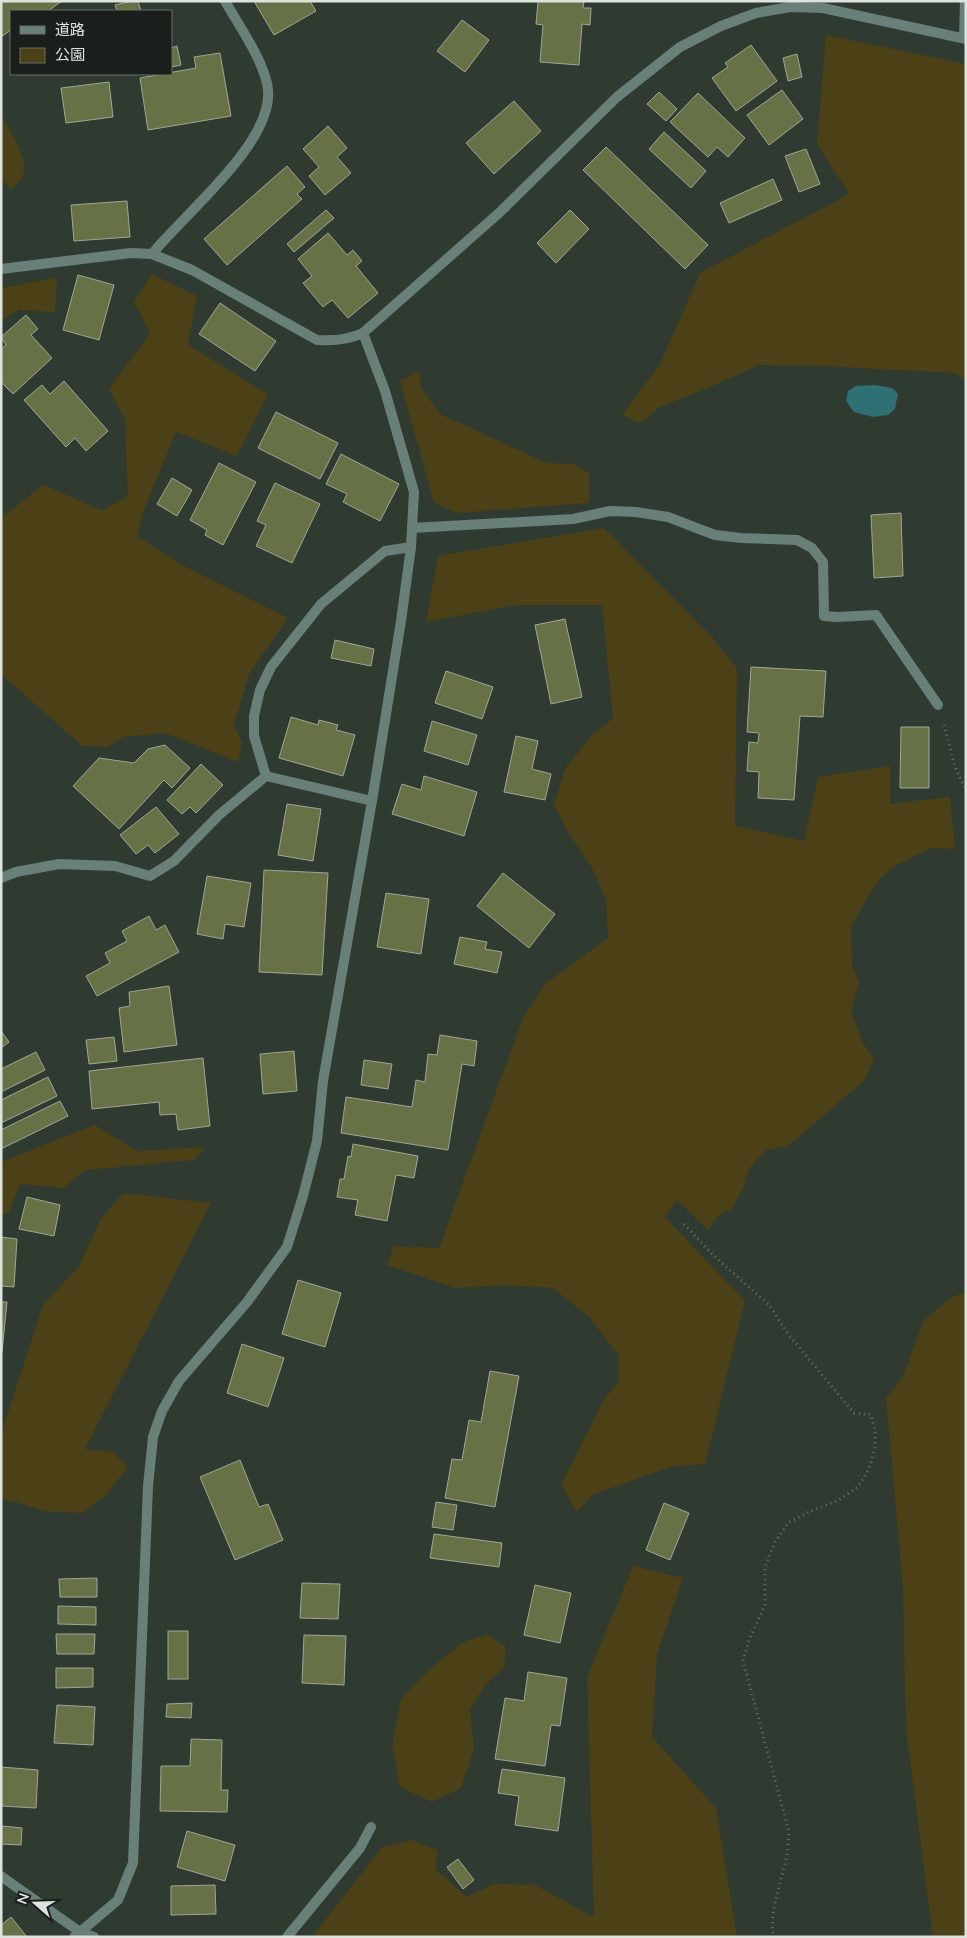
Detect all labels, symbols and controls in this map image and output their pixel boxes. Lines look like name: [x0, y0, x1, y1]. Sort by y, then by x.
legend: [10, 10, 172, 75]
text: 道路: [55, 20, 85, 39]
text: 公園: [55, 45, 85, 64]
north arrow: [10, 1878, 60, 1928]
text: N: [13, 1891, 33, 1907]

